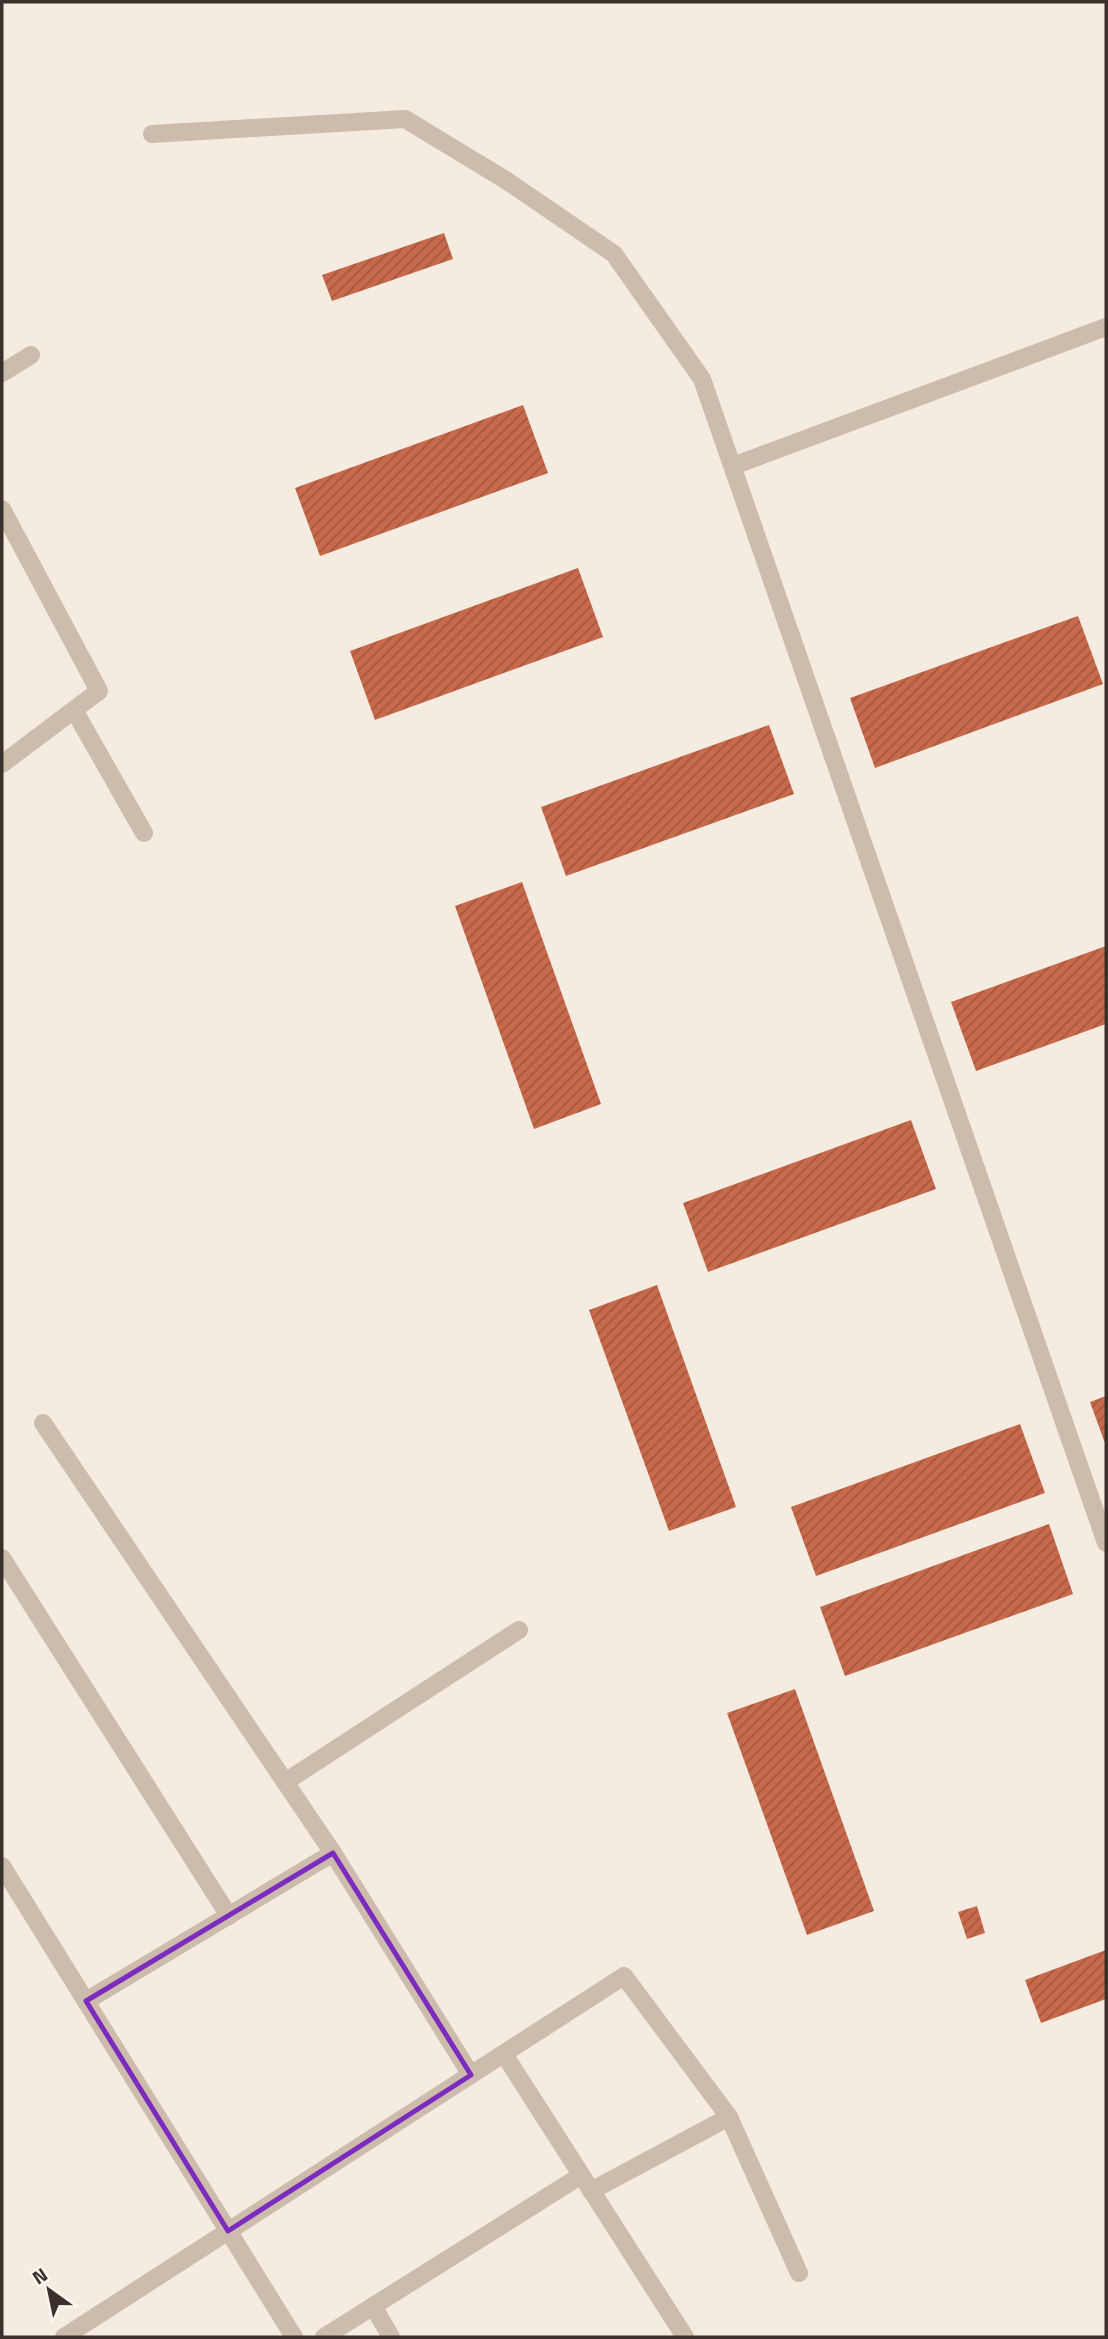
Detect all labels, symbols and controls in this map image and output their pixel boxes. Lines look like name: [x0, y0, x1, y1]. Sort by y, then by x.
north arrow: [14, 2255, 84, 2325]
text: N: [26, 2260, 53, 2291]

